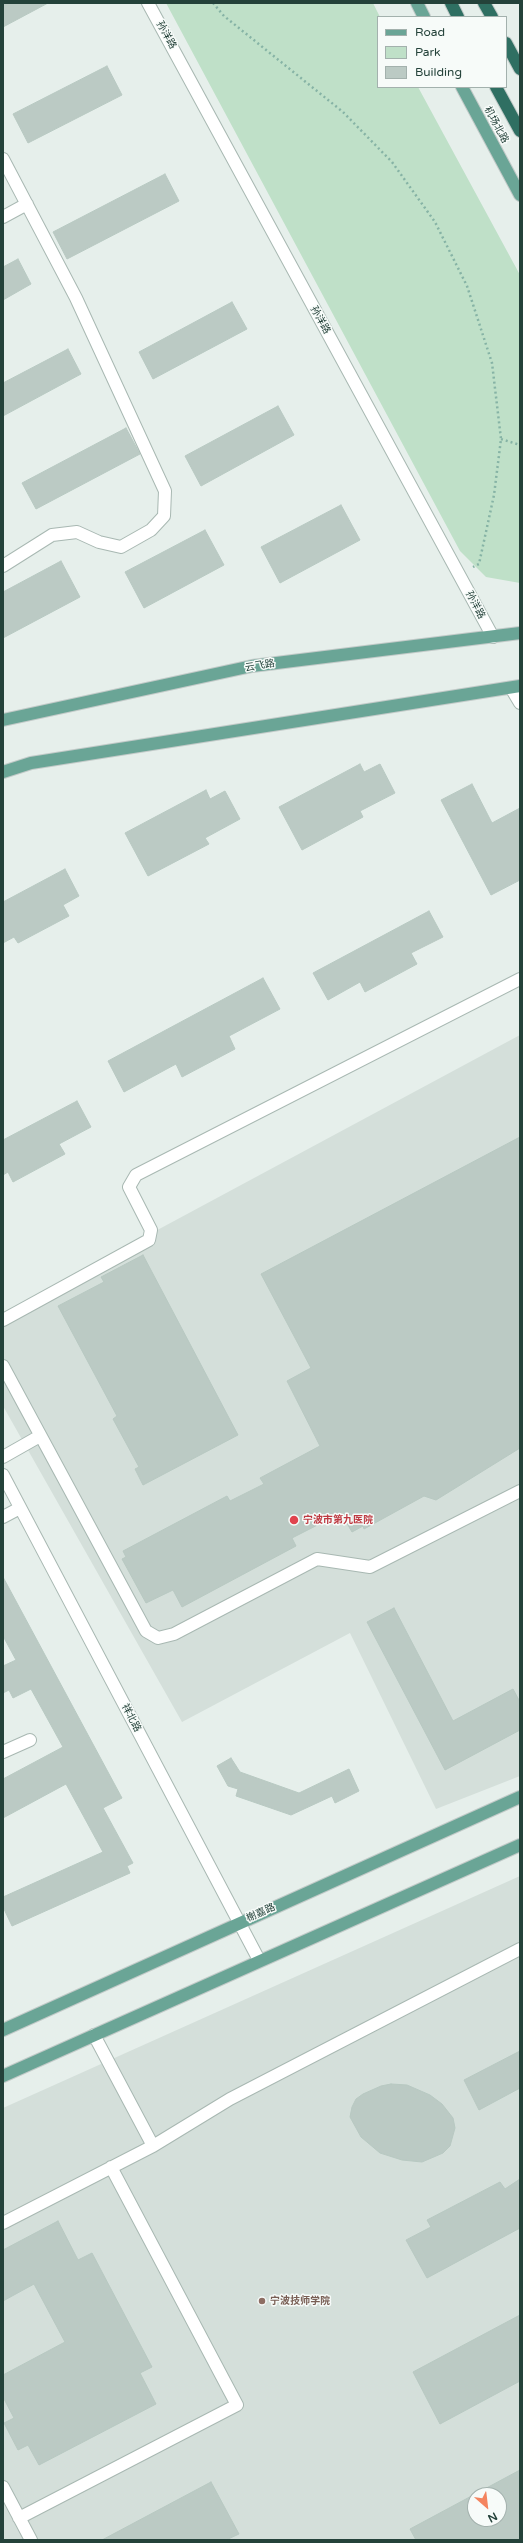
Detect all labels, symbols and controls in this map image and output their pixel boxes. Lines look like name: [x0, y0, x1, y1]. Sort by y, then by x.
legend: [377, 16, 507, 88]
street label: 孙洋路: [153, 19, 179, 51]
text: Road: [415, 25, 445, 39]
text: Park: [415, 45, 441, 59]
text: Building: [415, 65, 462, 79]
street label: 机场北路: [481, 105, 511, 145]
street label: 孙洋路: [307, 304, 333, 336]
street label: 孙洋路: [463, 589, 487, 621]
street label: 云飞路: [244, 658, 276, 674]
marker: 宁波市第九医院: [288, 1514, 300, 1526]
place label: 宁波市第九医院: [303, 1514, 373, 1526]
street label: 祥北路: [119, 1702, 143, 1734]
street label: 榭嘉路: [245, 1901, 277, 1925]
place label: 宁波技师学院: [270, 2295, 330, 2307]
marker: 宁波技师学院: [257, 2296, 267, 2306]
north arrow: [467, 2487, 507, 2527]
text: N: [485, 2509, 499, 2525]

